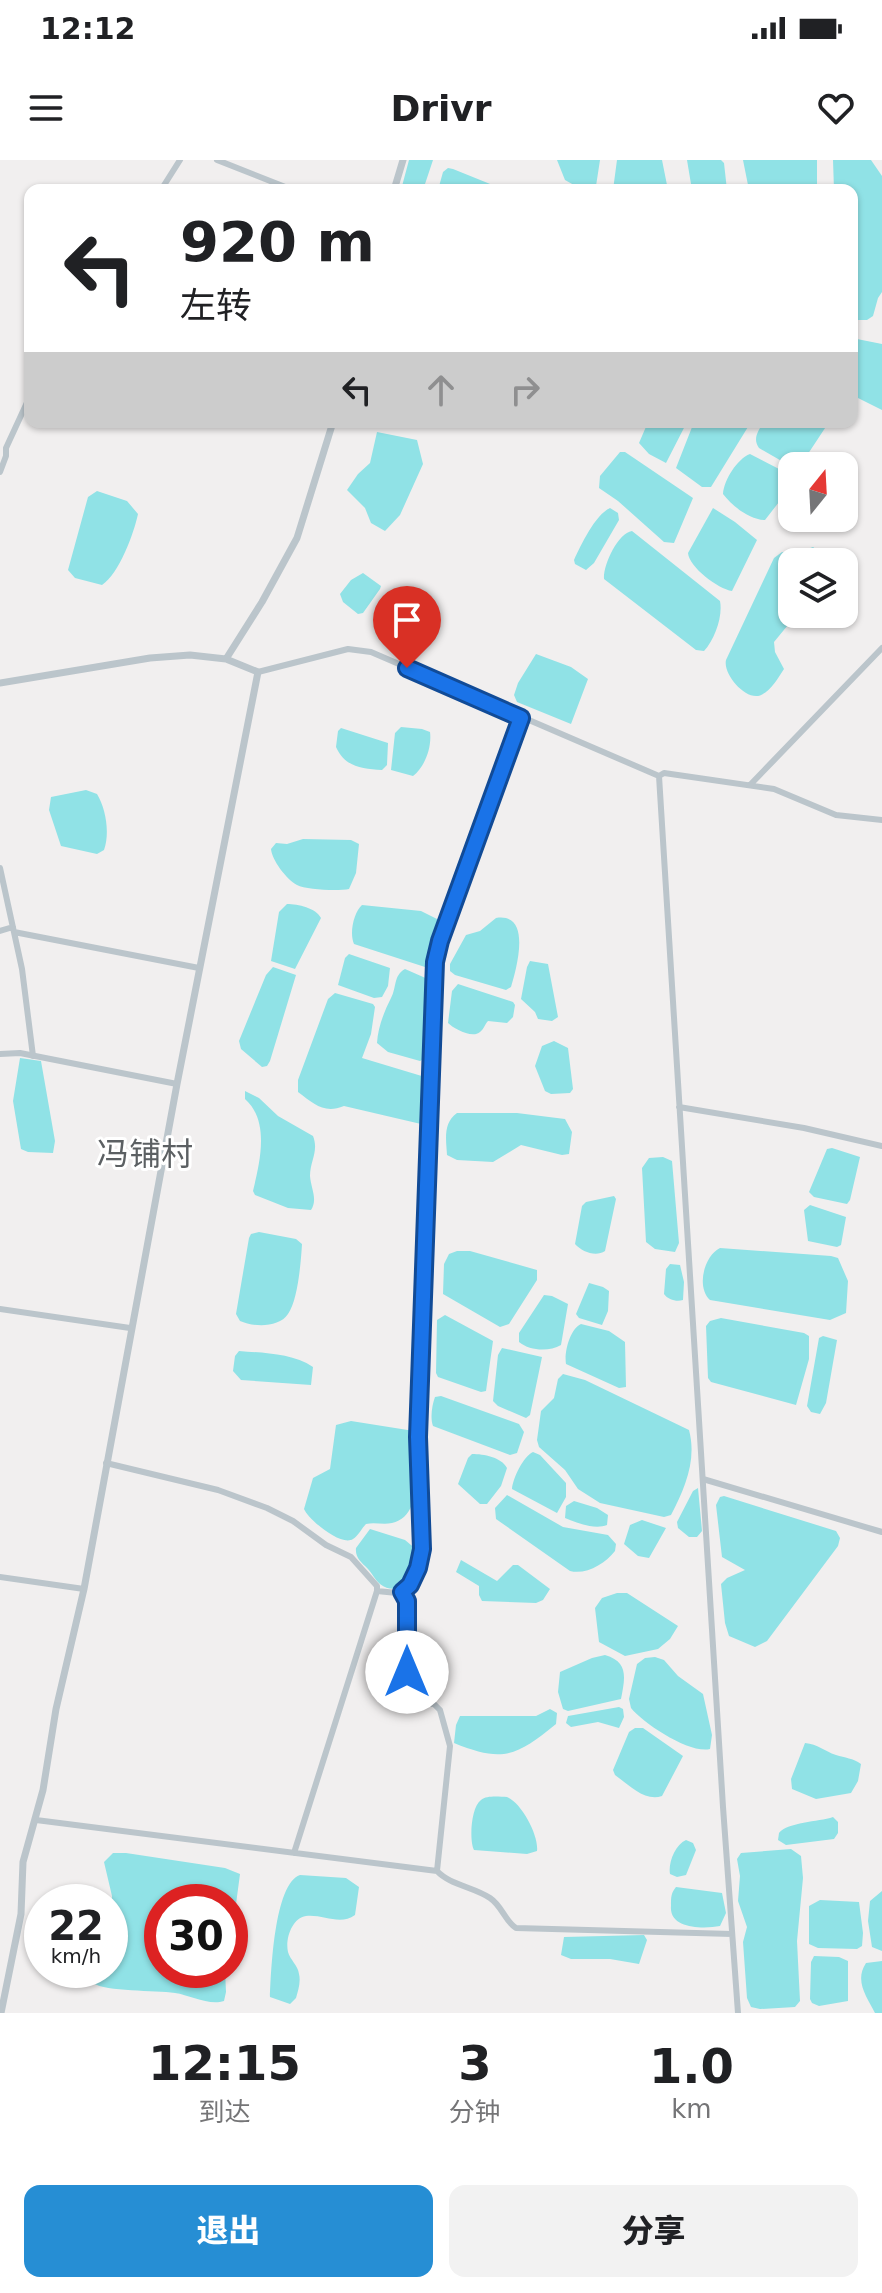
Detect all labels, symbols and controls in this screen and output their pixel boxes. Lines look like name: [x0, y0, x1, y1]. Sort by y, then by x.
text: 12:12: [40, 11, 136, 46]
icon: menu: [24, 86, 68, 130]
icon: heart: [814, 86, 858, 130]
text: Drivr: [390, 88, 492, 129]
text: 920 m: [180, 209, 375, 274]
icon: left: [48, 216, 152, 320]
text: 左转: [180, 285, 252, 326]
icon: left: [335, 368, 379, 412]
icon: ahead: [419, 368, 463, 412]
icon: right: [503, 368, 547, 412]
north arrow: [778, 452, 858, 532]
map controls: [778, 452, 858, 628]
button: layers: [778, 548, 858, 628]
pin: [373, 586, 441, 668]
icon: arrive: [385, 598, 429, 642]
district label: 冯铺村: [97, 1135, 193, 1173]
position arrow: [365, 1630, 449, 1714]
speed limit sign: 30: [144, 1884, 248, 1988]
text: 22: [48, 1903, 104, 1949]
text: km/h: [51, 1944, 101, 1968]
text: 12:15: [148, 2035, 301, 2091]
text: 3: [458, 2035, 492, 2091]
text: 1.0: [649, 2038, 734, 2094]
text: km: [671, 2094, 712, 2124]
text: 到达: [198, 2097, 250, 2127]
text: 分钟: [449, 2097, 501, 2127]
button: 退出: [24, 2185, 433, 2277]
button: 分享: [449, 2185, 858, 2277]

